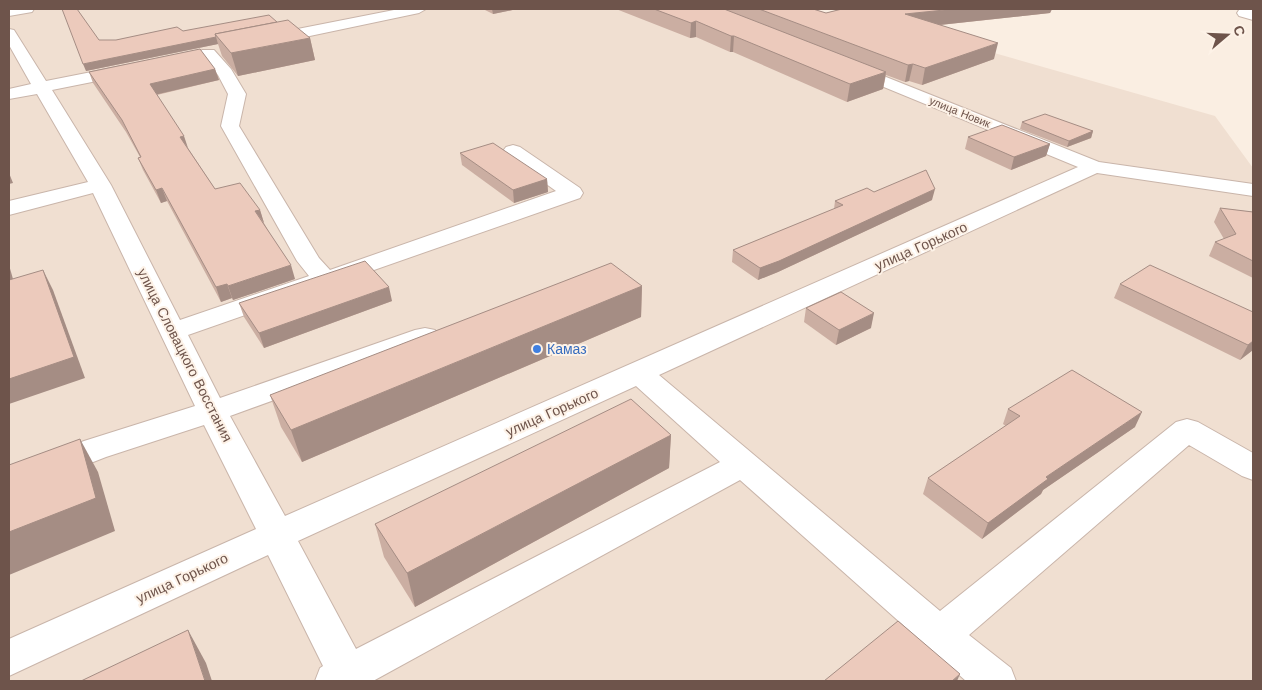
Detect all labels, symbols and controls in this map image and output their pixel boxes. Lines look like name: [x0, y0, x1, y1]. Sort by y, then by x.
north arrow: [1202, 10, 1252, 60]
text: С: [1230, 23, 1249, 38]
street label: улица Новик: [927, 94, 992, 131]
street label: улица Горького: [872, 218, 970, 274]
street label: улица Словацкого Восстания: [134, 266, 236, 444]
place label: Камаз: [547, 341, 587, 357]
marker: Камаз: [531, 343, 543, 355]
street label: улица Горького: [503, 384, 601, 440]
street label: улица Горького: [134, 550, 231, 606]

